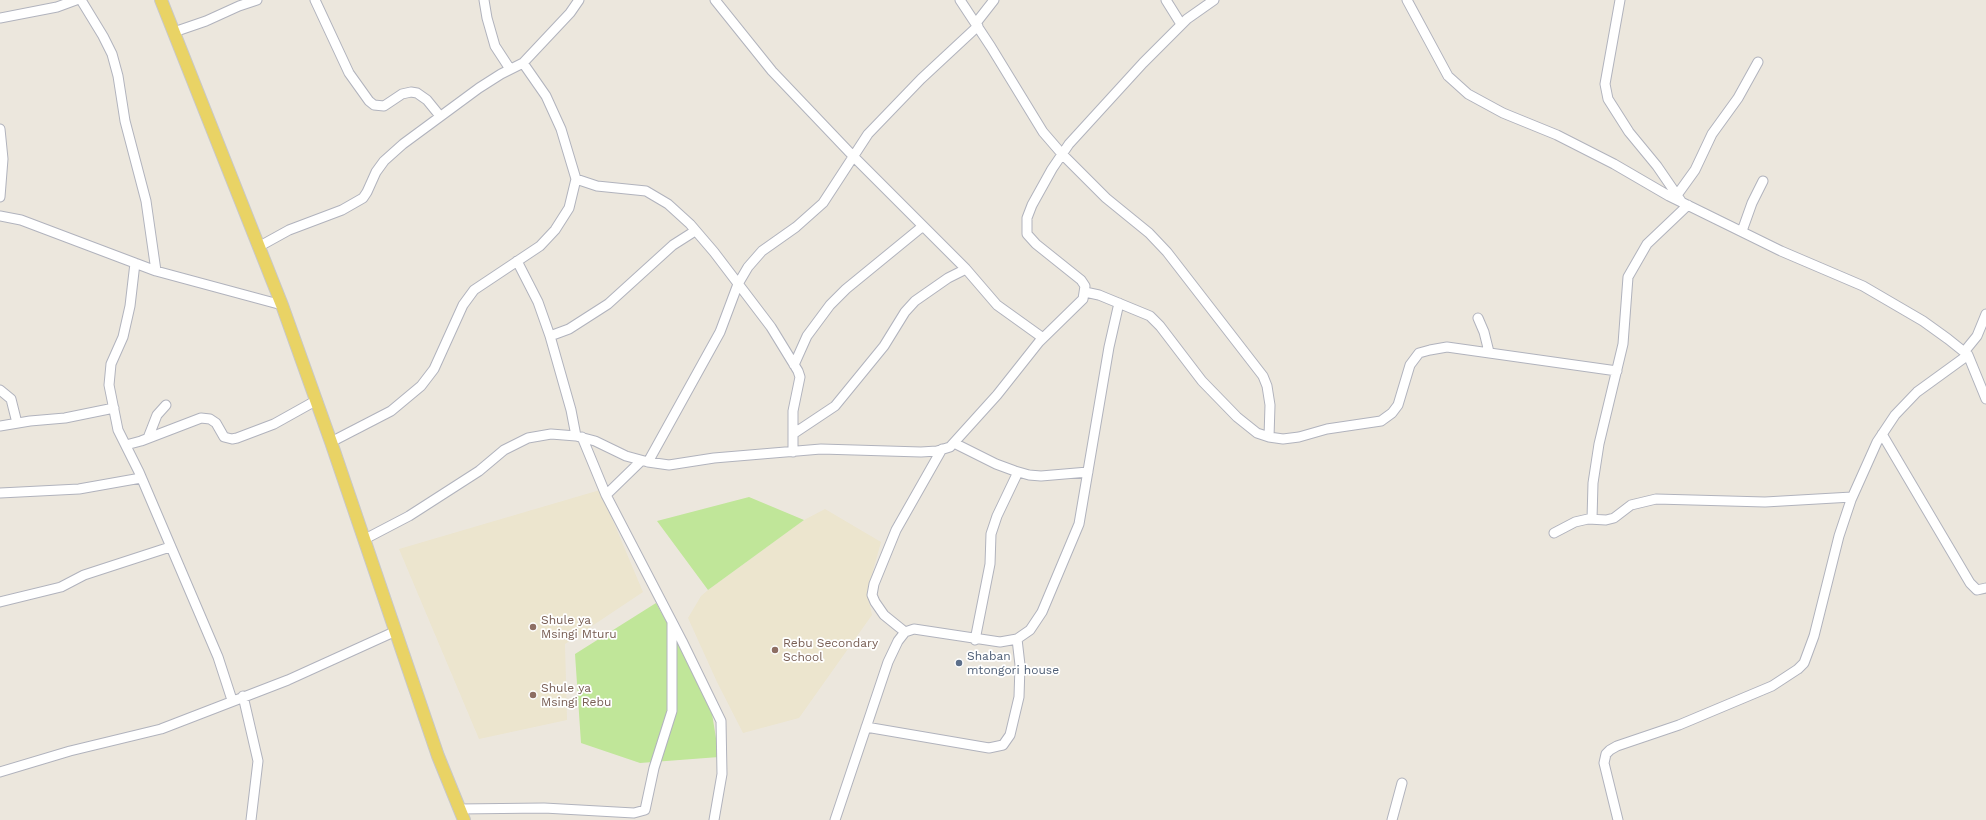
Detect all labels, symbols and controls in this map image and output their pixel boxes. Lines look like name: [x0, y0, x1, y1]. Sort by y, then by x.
place label: Shule ya Msingi Mturu: [541, 613, 617, 641]
marker: Shule ya Msingi Mturu: [528, 622, 538, 632]
place label: Rebu Secondary School: [783, 636, 878, 664]
marker: Rebu Secondary School: [770, 645, 780, 655]
place label: Shaban mtongori house: [967, 649, 1059, 677]
marker: Shaban mtongori house: [954, 658, 964, 668]
place label: Shule ya Msingi Rebu: [541, 681, 611, 709]
marker: Shule ya Msingi Rebu: [528, 690, 538, 700]

